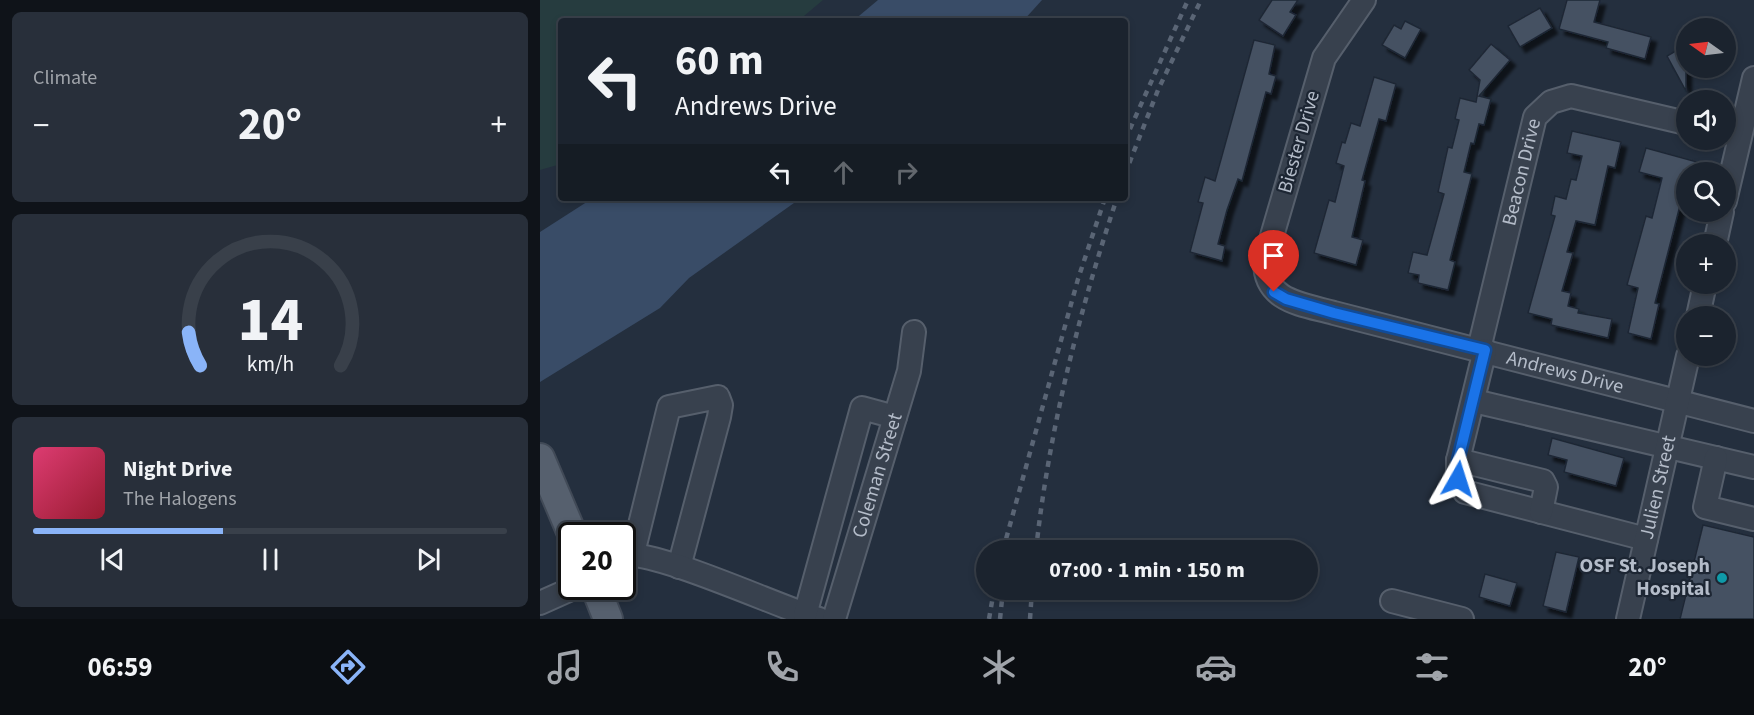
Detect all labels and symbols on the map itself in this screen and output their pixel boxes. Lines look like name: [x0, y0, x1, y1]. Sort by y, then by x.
north arrow: [1676, 18, 1736, 78]
street label: Biester Drive: [1271, 87, 1327, 196]
street label: Beacon Drive: [1495, 116, 1548, 229]
pin: [1248, 230, 1299, 292]
street label: Andrews Drive: [1503, 344, 1627, 401]
street label: Coleman Street: [845, 409, 910, 541]
street label: Julien Street: [1633, 433, 1683, 542]
position arrow: [1426, 447, 1490, 511]
speed limit sign: 20: [558, 522, 636, 600]
place label: OSF St. Joseph Hospital: [1579, 552, 1710, 603]
marker: OSF St. Joseph Hospital: [1715, 571, 1729, 585]

